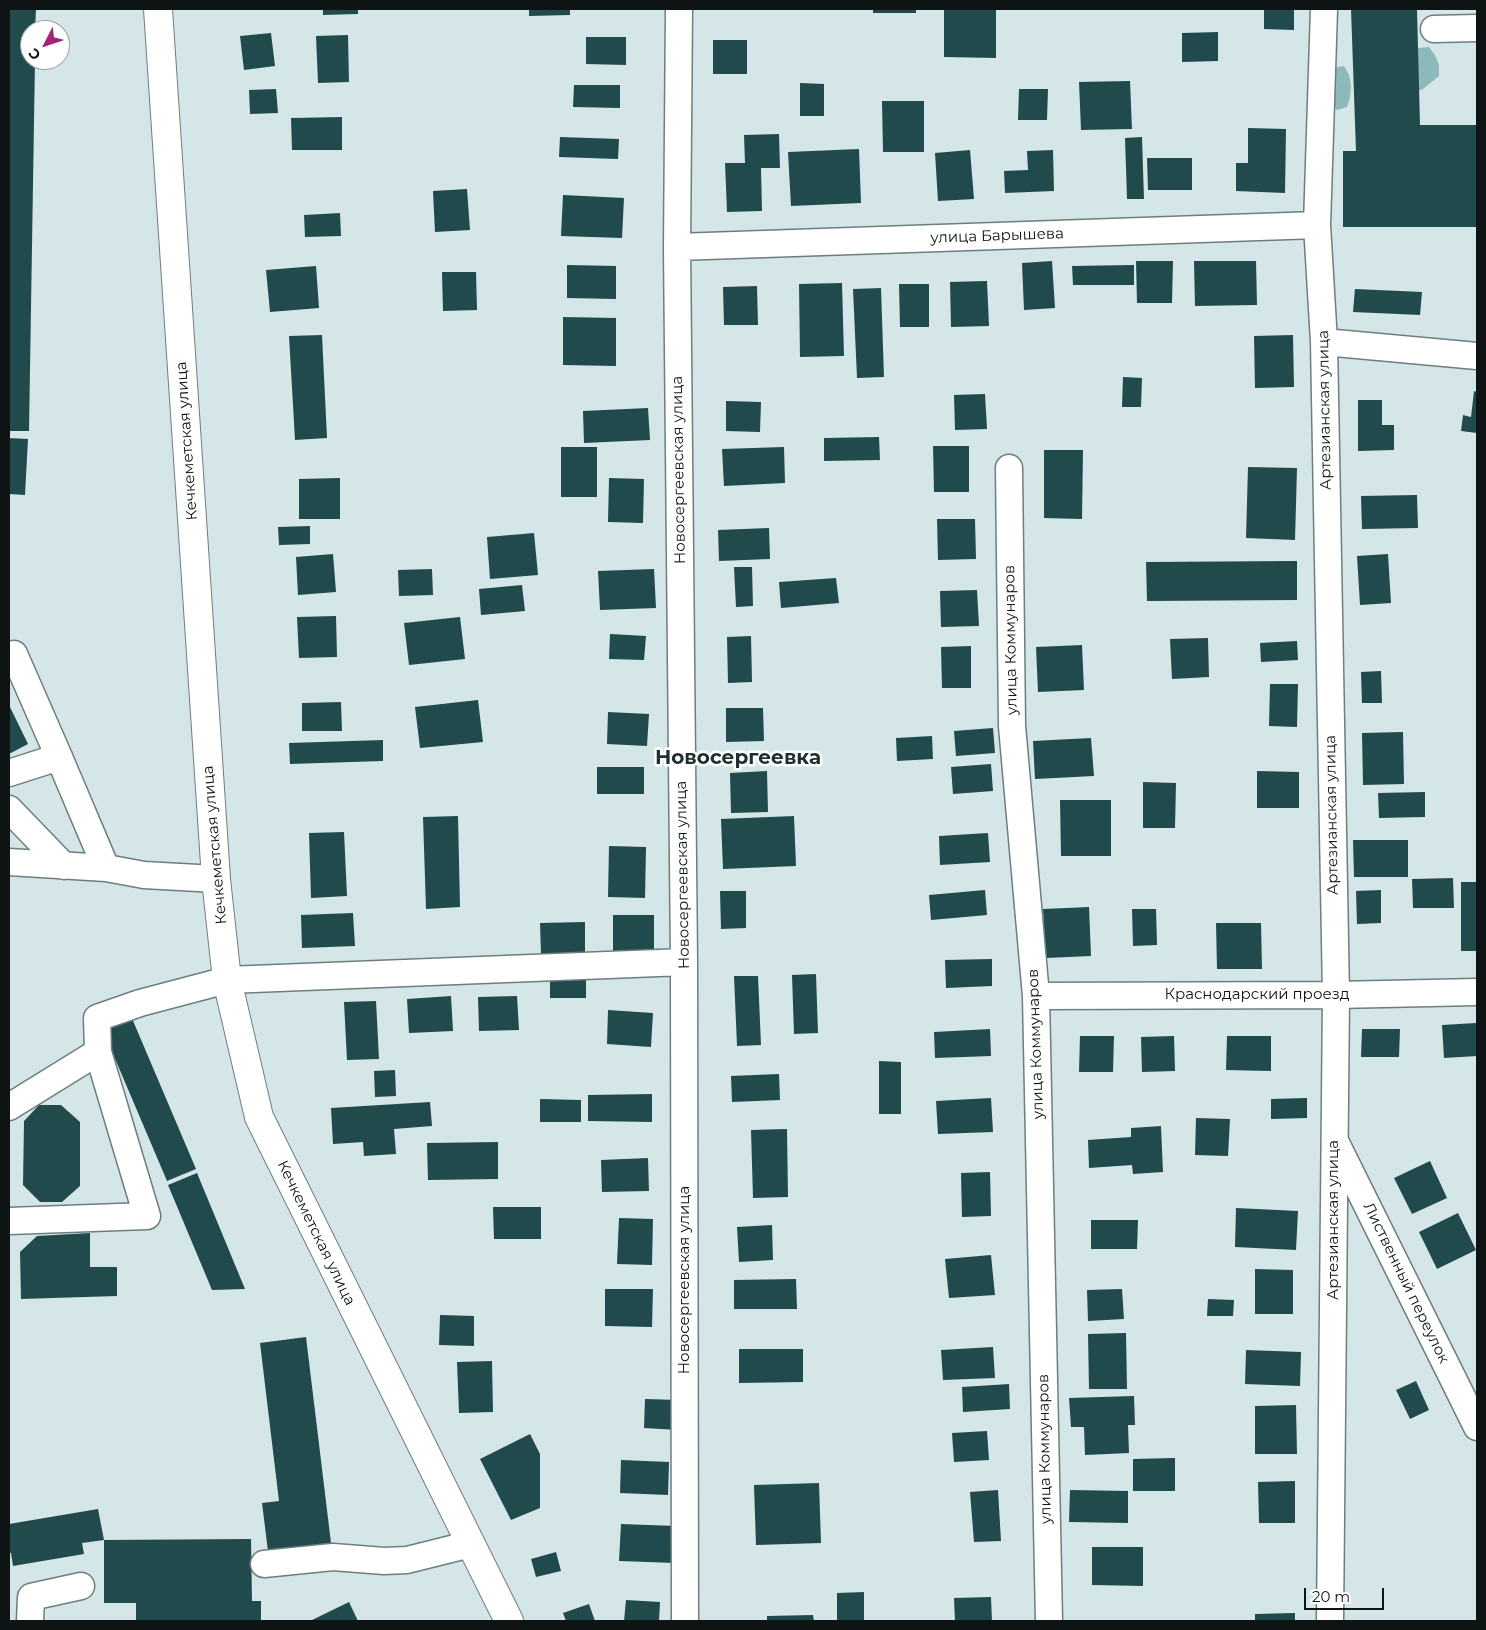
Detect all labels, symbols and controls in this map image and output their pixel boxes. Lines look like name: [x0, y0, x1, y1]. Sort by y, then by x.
north arrow: [20, 20, 70, 70]
text: С: [24, 44, 45, 64]
street label: улица Барышева: [930, 225, 1064, 247]
street label: Артезианская улица: [1315, 330, 1335, 490]
street label: Кечкеметская улица: [172, 361, 202, 521]
street label: Новосергеевская улица: [668, 376, 690, 564]
street label: улица Коммунаров: [1001, 565, 1021, 715]
street label: Артезианская улица: [1322, 735, 1342, 895]
district label: Новосергеевка: [655, 746, 821, 770]
street label: Кечкеметская улица: [199, 765, 231, 925]
street label: Новосергеевская улица: [672, 781, 694, 969]
street label: улица Коммунаров: [1024, 969, 1048, 1119]
street label: Краснодарский проезд: [1165, 986, 1349, 1004]
street label: Артезианская улица: [1325, 1140, 1343, 1300]
street label: Кечкеметская улица: [273, 1158, 359, 1308]
street label: Новосергеевская улица: [676, 1186, 694, 1374]
street label: Лиственный переулок: [1359, 1200, 1453, 1366]
street label: улица Коммунаров: [1035, 1374, 1055, 1524]
scale bar: [1306, 1578, 1386, 1610]
text: 20 m: [1312, 1587, 1350, 1606]

